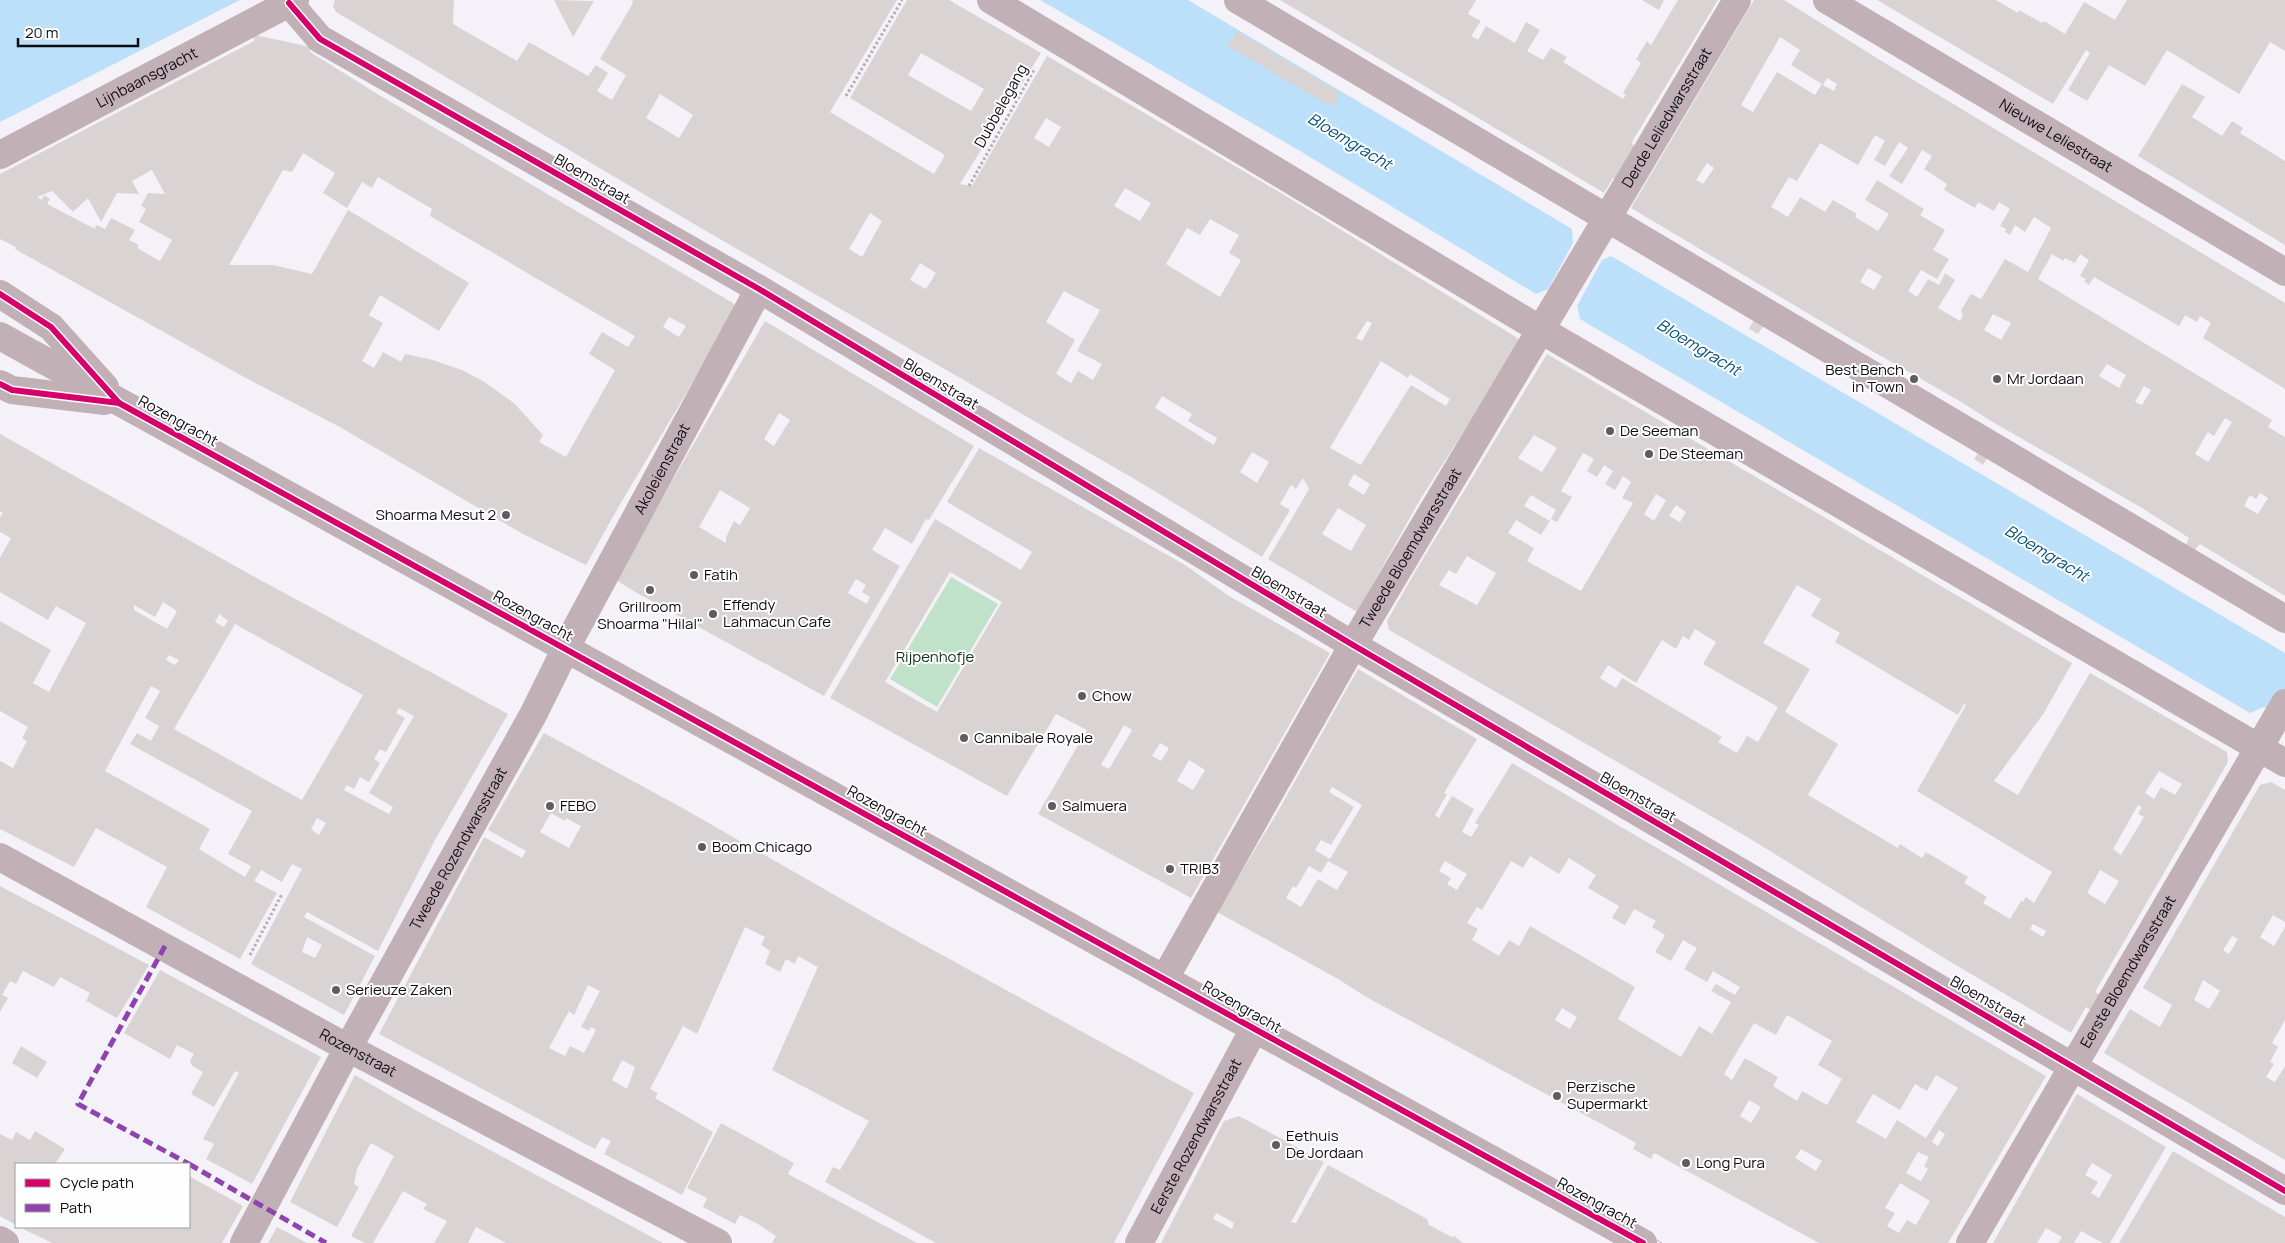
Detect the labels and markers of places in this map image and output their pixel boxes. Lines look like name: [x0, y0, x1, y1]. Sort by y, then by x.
place label: Best Bench in Town: [1825, 359, 1904, 397]
place label: Mr Jordaan: [2007, 368, 2084, 389]
marker: Best Bench in Town: [1908, 373, 1920, 385]
marker: Mr Jordaan: [1991, 373, 2003, 385]
place label: De Seeman: [1620, 420, 1698, 441]
marker: De Seeman: [1604, 425, 1616, 437]
place label: De Steeman: [1659, 443, 1743, 464]
marker: De Steeman: [1643, 448, 1655, 460]
place label: Shoarma Mesut 2: [375, 504, 496, 525]
marker: Shoarma Mesut 2: [500, 509, 512, 521]
place label: Fatih: [704, 564, 738, 585]
marker: Fatih: [688, 569, 700, 581]
marker: Grillroom Shoarma "Hilal": [644, 584, 656, 596]
place label: Effendy Lahmacun Cafe: [723, 594, 831, 632]
place label: Grillroom Shoarma "Hilal": [597, 596, 703, 634]
marker: Effendy Lahmacun Cafe: [707, 608, 719, 620]
place label: Chow: [1092, 685, 1132, 706]
marker: Chow: [1076, 690, 1088, 702]
place label: Cannibale Royale: [974, 727, 1093, 748]
marker: Cannibale Royale: [958, 732, 970, 744]
place label: FEBO: [560, 795, 596, 816]
place label: Salmuera: [1062, 795, 1127, 816]
marker: FEBO: [544, 800, 556, 812]
marker: Salmuera: [1046, 800, 1058, 812]
place label: Boom Chicago: [712, 836, 812, 857]
marker: Boom Chicago: [696, 841, 708, 853]
place label: TRIB3: [1180, 858, 1219, 879]
marker: TRIB3: [1164, 863, 1176, 875]
place label: Serieuze Zaken: [346, 979, 452, 1000]
marker: Serieuze Zaken: [330, 984, 342, 996]
place label: Perzische Supermarkt: [1567, 1076, 1648, 1114]
marker: Perzische Supermarkt: [1551, 1090, 1563, 1102]
place label: Eethuis De Jordaan: [1286, 1125, 1363, 1163]
marker: Eethuis De Jordaan: [1270, 1139, 1282, 1151]
place label: Long Pura: [1696, 1152, 1765, 1173]
marker: Long Pura: [1680, 1157, 1692, 1169]

